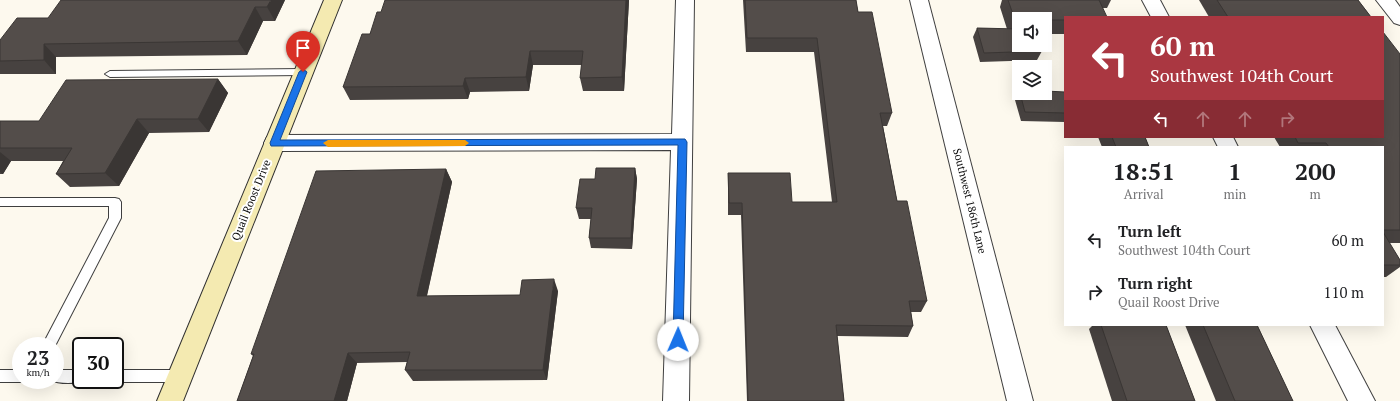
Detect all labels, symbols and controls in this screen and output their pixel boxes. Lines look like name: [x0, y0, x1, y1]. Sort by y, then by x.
map controls: [1012, 12, 1052, 100]
button: sound: [1012, 12, 1052, 52]
text: 60 m: [1150, 27, 1215, 64]
pin: [286, 31, 320, 72]
icon: left: [1084, 32, 1136, 84]
icon: arrive: [292, 37, 314, 59]
button: layers: [1012, 60, 1052, 100]
text: Southwest 104th Court: [1150, 63, 1333, 87]
icon: left: [1150, 108, 1172, 130]
icon: ahead: [1192, 108, 1214, 130]
icon: ahead: [1234, 108, 1256, 130]
icon: right: [1276, 108, 1298, 130]
street label: Southwest 186th Lane: [950, 147, 990, 256]
text: 18:51: [1112, 155, 1175, 187]
text: 1: [1228, 155, 1242, 187]
text: 200: [1295, 155, 1335, 187]
street label: Quail Roost Drive: [228, 157, 274, 243]
text: Arrival: [1124, 185, 1164, 203]
text: min: [1223, 185, 1246, 203]
text: m: [1310, 185, 1321, 203]
text: Turn left: [1118, 221, 1182, 241]
icon: left: [1084, 229, 1106, 251]
text: 60 m: [1331, 230, 1364, 250]
text: Southwest 104th Court: [1118, 241, 1250, 259]
text: Turn right: [1118, 273, 1193, 293]
icon: right: [1084, 281, 1106, 303]
text: 110 m: [1323, 282, 1364, 302]
text: Quail Roost Drive: [1118, 293, 1220, 311]
position arrow: [657, 319, 699, 361]
speed limit sign: 30: [72, 337, 124, 389]
text: 23: [27, 344, 49, 371]
text: km/h: [26, 366, 50, 379]

